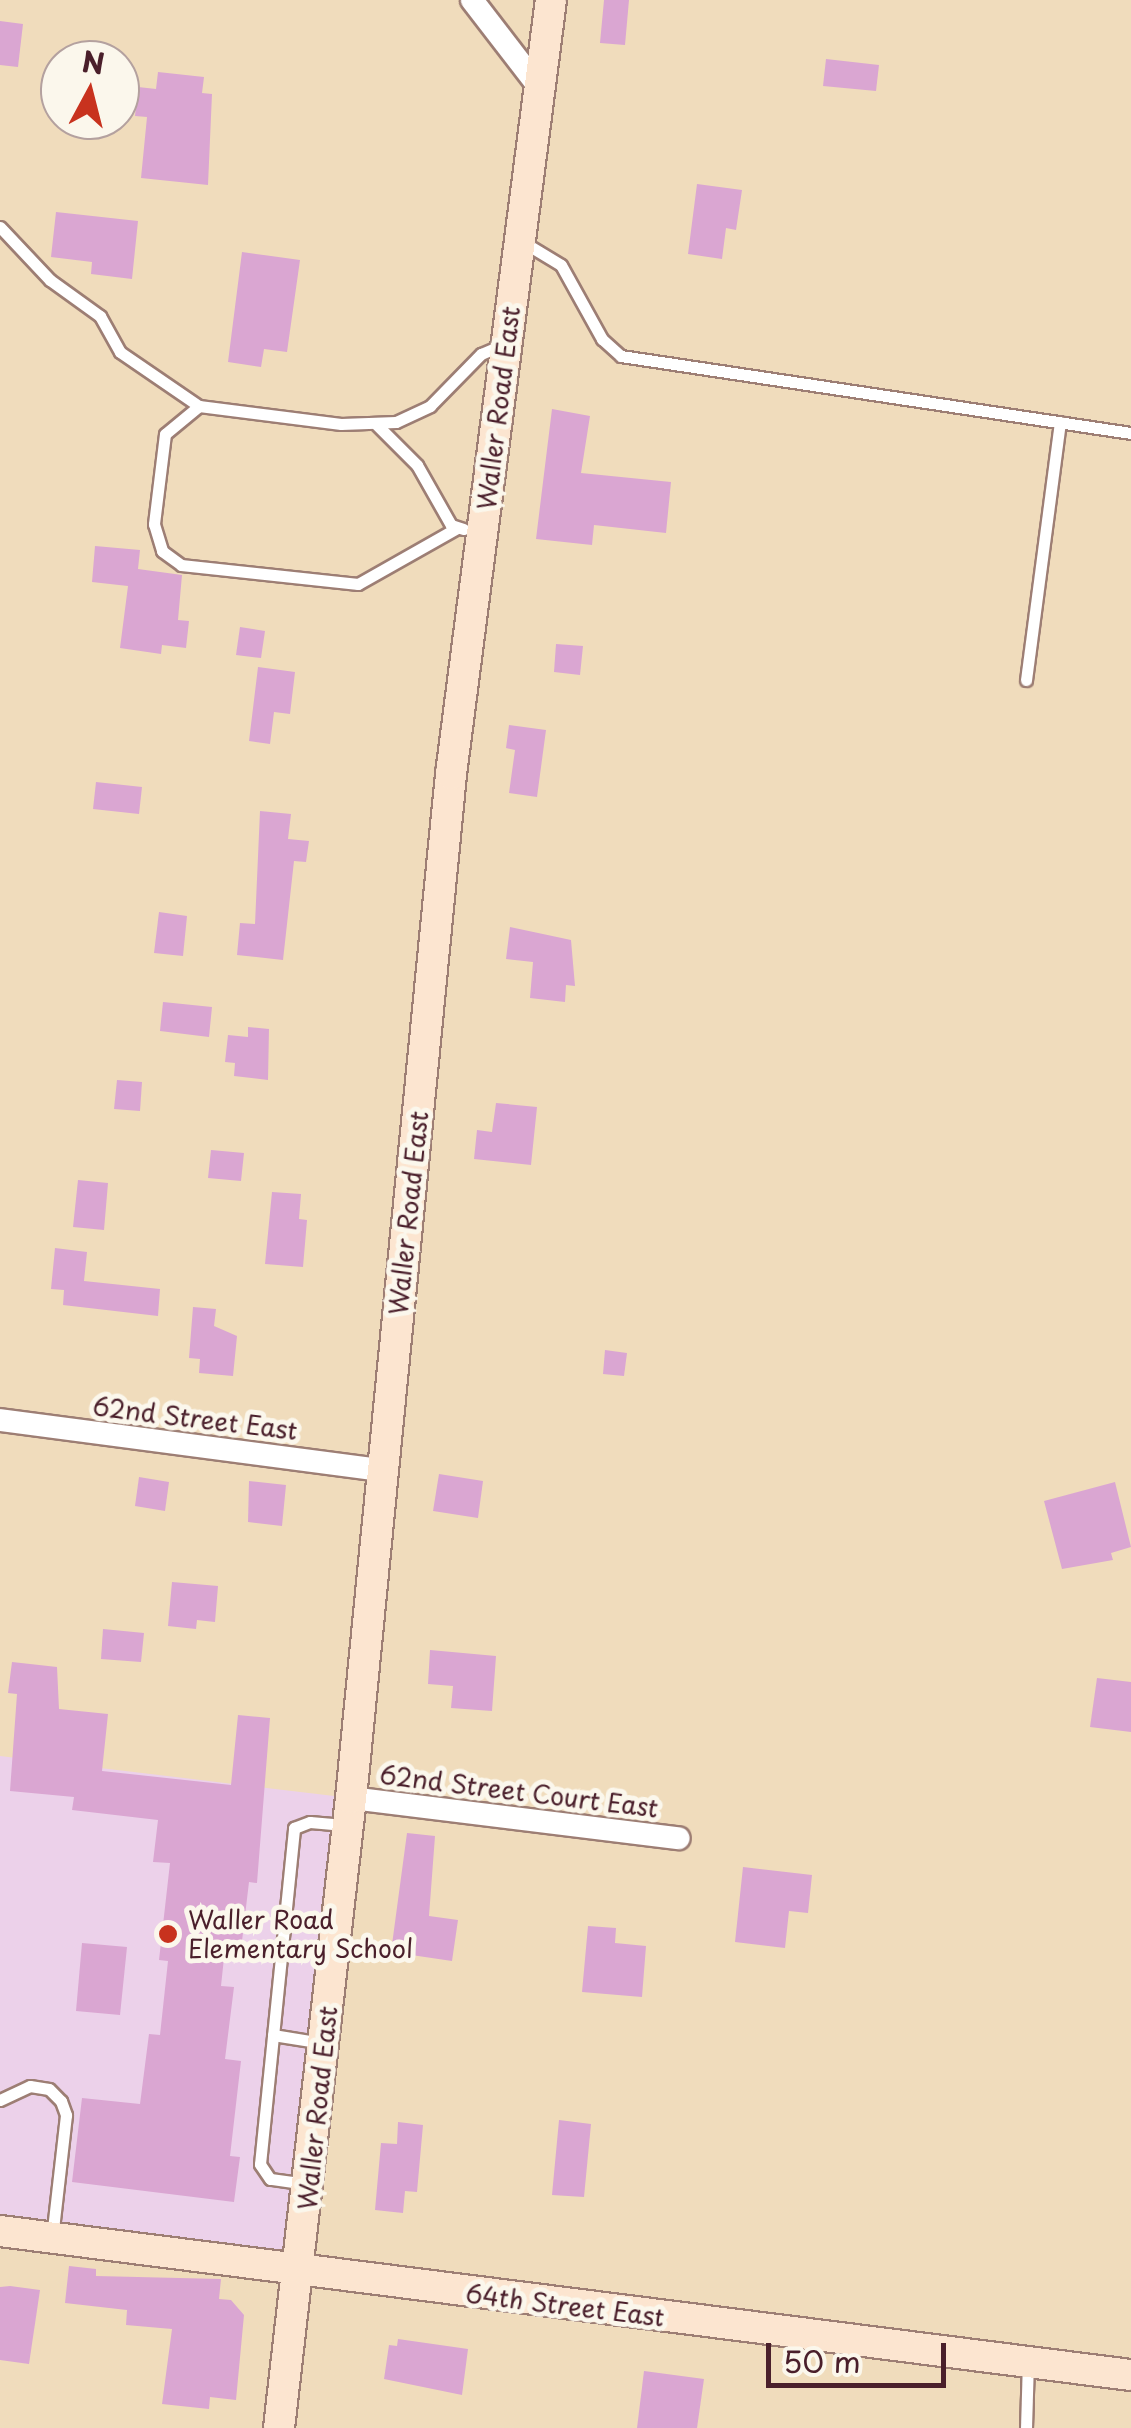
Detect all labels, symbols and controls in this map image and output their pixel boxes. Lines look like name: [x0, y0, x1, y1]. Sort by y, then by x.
text: N: [80, 39, 107, 84]
north arrow: [40, 40, 140, 140]
street label: Waller Road East: [470, 303, 526, 513]
street label: Waller Road East: [382, 1108, 434, 1318]
street label: 62nd Street East: [91, 1391, 299, 1445]
street label: 62nd Street Court East: [377, 1759, 661, 1823]
place label: Waller Road Elementary School: [188, 1905, 413, 1964]
marker: Waller Road Elementary School: [157, 1923, 179, 1945]
street label: Waller Road East: [291, 2003, 343, 2213]
street label: 64th Street East: [463, 2278, 667, 2332]
scale bar: [771, 2323, 951, 2385]
text: 50 m: [783, 2338, 861, 2383]

